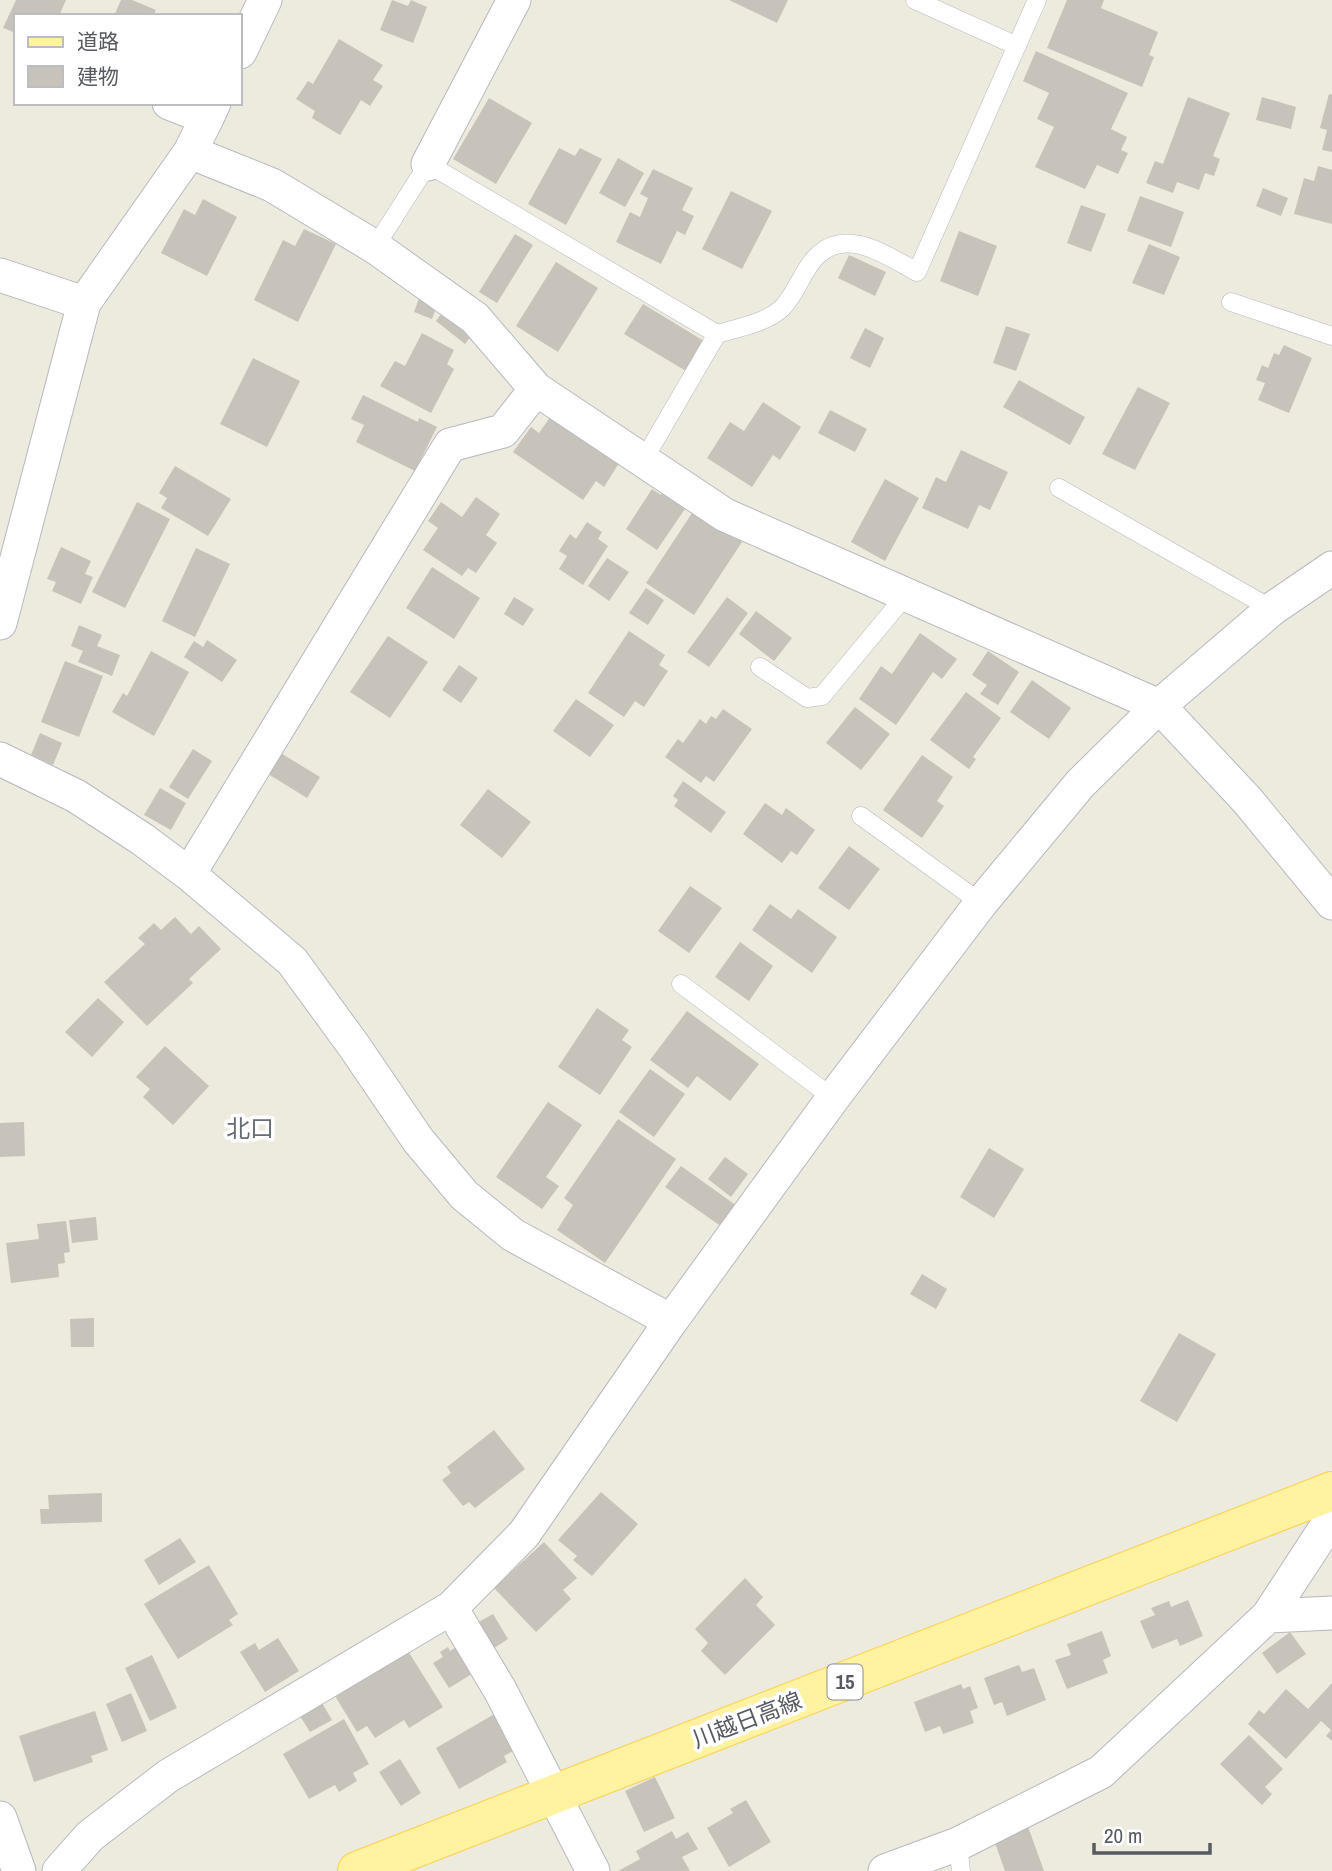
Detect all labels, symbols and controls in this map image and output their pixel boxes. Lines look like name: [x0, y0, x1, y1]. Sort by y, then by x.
legend: [14, 14, 242, 105]
text: 道路: [77, 27, 119, 56]
text: 建物: [77, 62, 119, 91]
district label: 北口: [226, 1112, 274, 1144]
road number: 15: [828, 1664, 862, 1700]
street label: 川越日高線: [688, 1684, 806, 1755]
scale bar: [1094, 1812, 1210, 1856]
text: 20 m: [1104, 1821, 1142, 1850]

